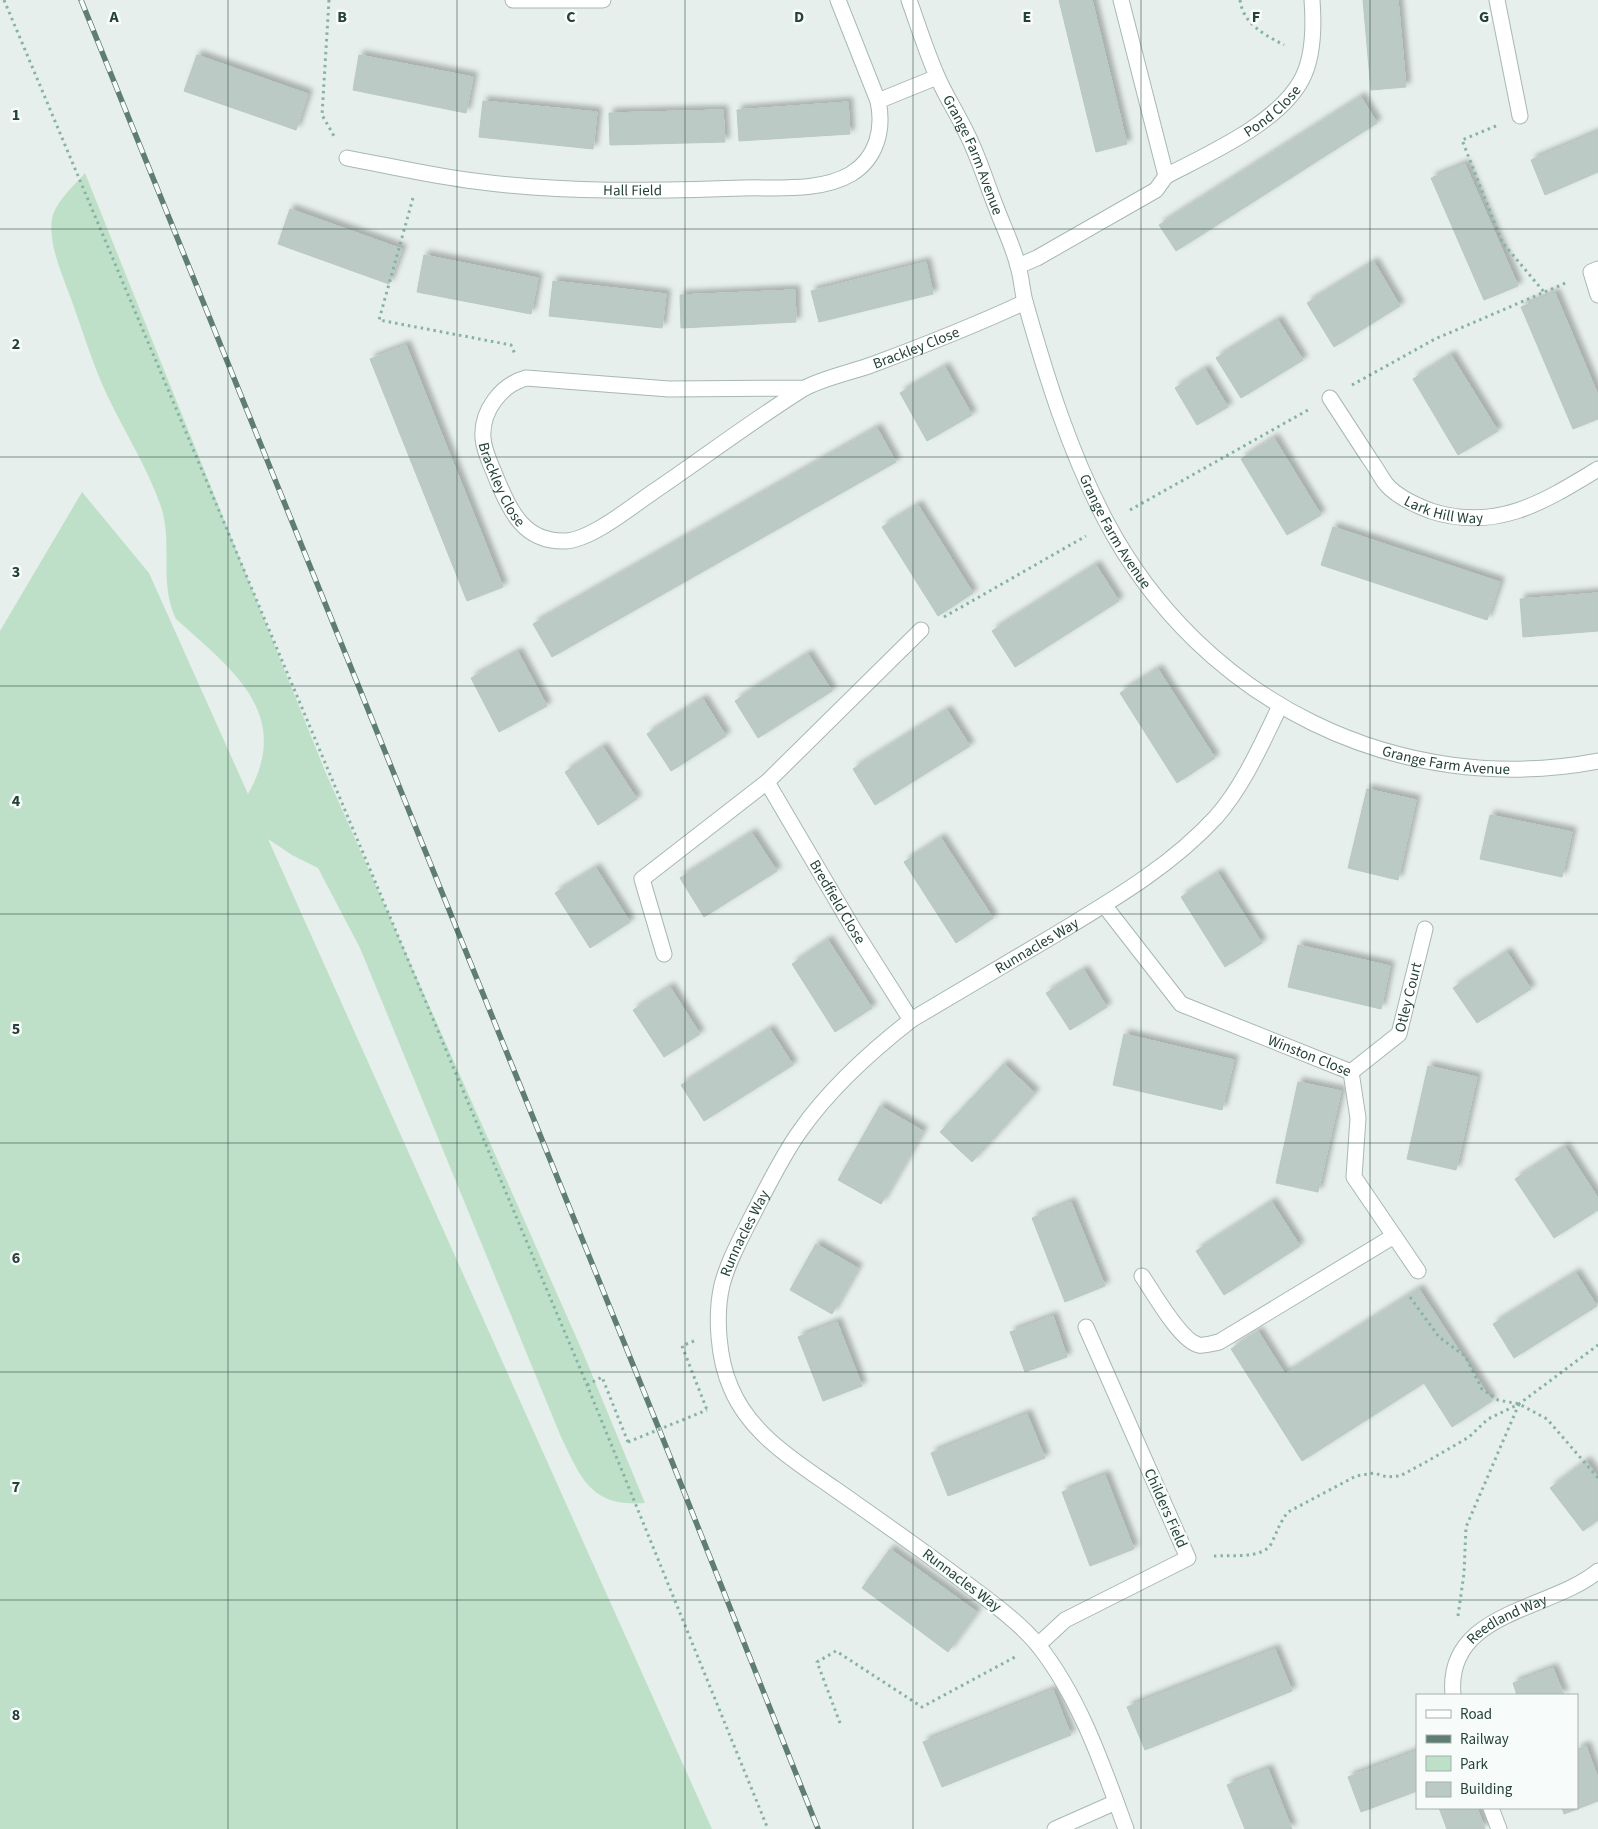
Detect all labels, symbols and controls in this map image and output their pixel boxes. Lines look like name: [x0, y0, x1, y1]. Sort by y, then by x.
text: A: [108, 6, 119, 28]
text: B: [337, 6, 347, 28]
text: C: [566, 6, 576, 28]
text: D: [794, 6, 804, 28]
text: E: [1023, 6, 1031, 28]
text: F: [1252, 6, 1260, 28]
text: G: [1479, 6, 1489, 28]
street label: Pond Close: [1240, 81, 1306, 142]
street label: Grange Farm Avenue: [937, 91, 1008, 218]
text: 1: [12, 104, 20, 126]
street label: Hall Field: [603, 180, 662, 201]
street label: Brackley Close: [870, 322, 963, 375]
text: 2: [12, 333, 20, 355]
street label: Brackley Close: [473, 440, 530, 532]
street label: Grange Farm Avenue: [1074, 471, 1156, 593]
street label: Lark Hill Way: [1400, 491, 1484, 529]
text: 3: [12, 561, 20, 583]
street label: Grange Farm Avenue: [1380, 741, 1510, 780]
text: 4: [12, 790, 21, 812]
street label: Bredfield Close: [804, 856, 870, 948]
street label: Runnacles Way: [991, 913, 1083, 979]
street label: Otley Court: [1390, 960, 1427, 1035]
text: 5: [12, 1018, 20, 1040]
street label: Winston Close: [1265, 1030, 1354, 1082]
street label: Runnacles Way: [715, 1186, 775, 1279]
text: 6: [12, 1247, 20, 1269]
street label: Childers Field: [1139, 1465, 1192, 1551]
text: 7: [12, 1476, 20, 1498]
street label: Runnacles Way: [918, 1544, 1006, 1617]
street label: Reedland Way: [1462, 1589, 1550, 1649]
legend: [1416, 1694, 1578, 1809]
text: 8: [12, 1704, 20, 1726]
text: Road: [1460, 1704, 1492, 1725]
text: Railway: [1460, 1729, 1509, 1750]
text: Park: [1460, 1754, 1489, 1775]
text: Building: [1460, 1779, 1513, 1800]

